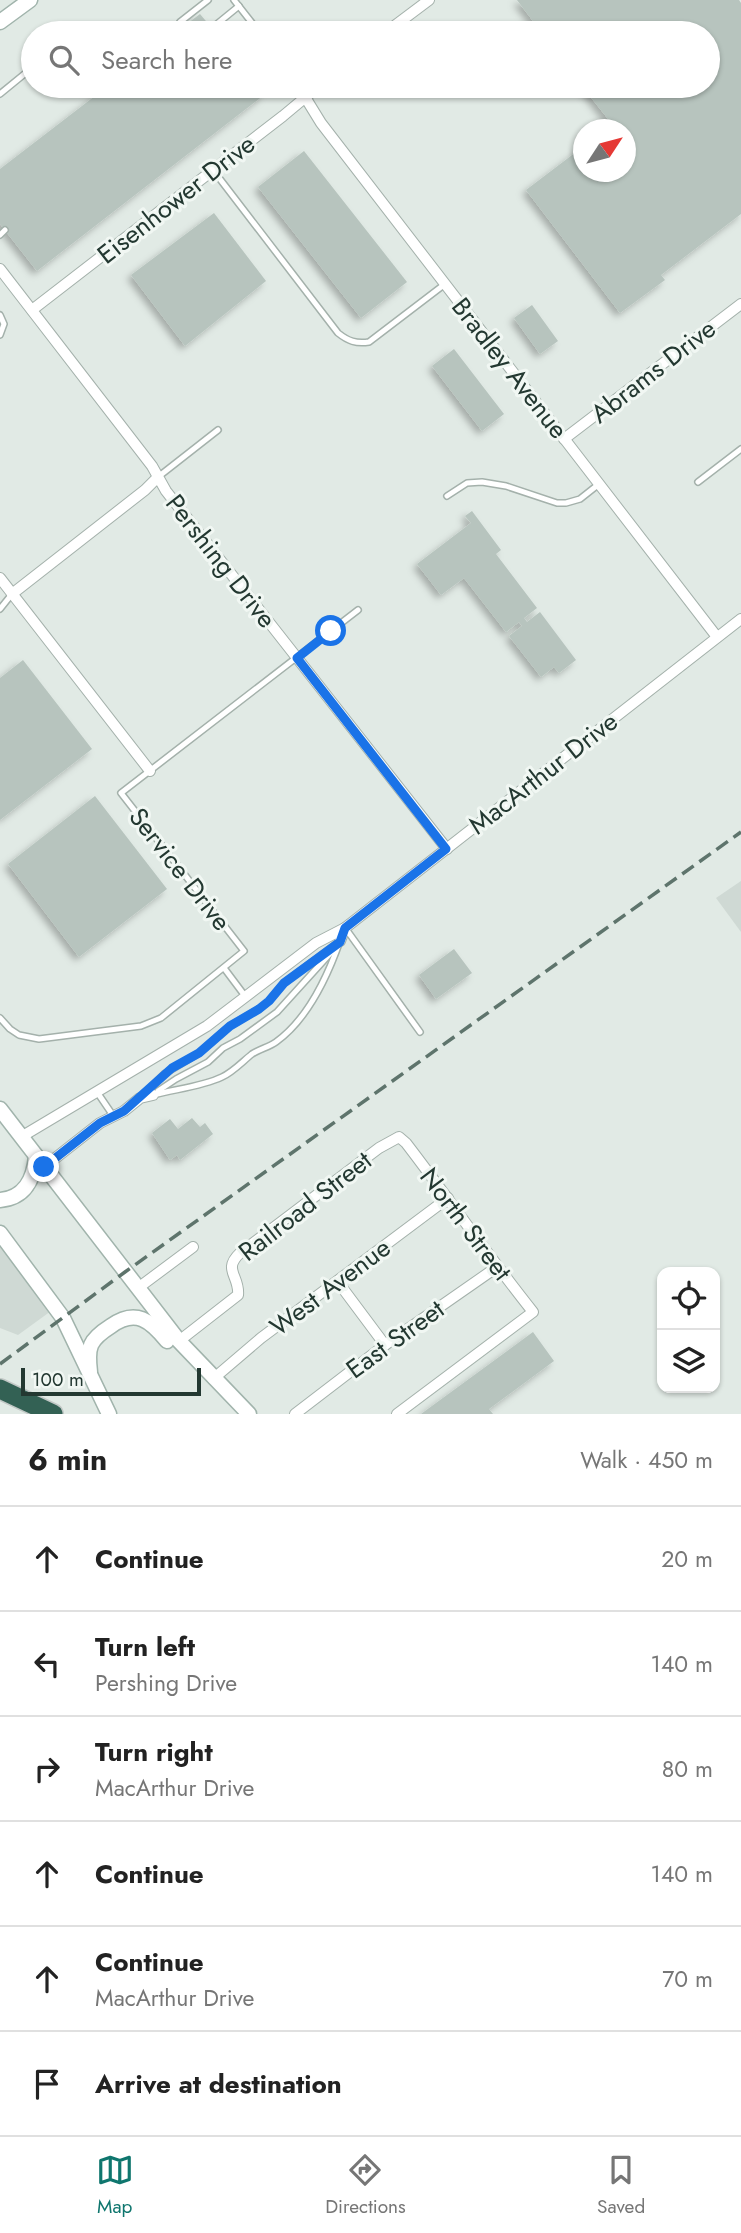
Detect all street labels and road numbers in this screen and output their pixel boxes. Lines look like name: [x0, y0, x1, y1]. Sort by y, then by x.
street label: Eisenhower Drive: [89, 125, 263, 273]
street label: Bradley Avenue: [443, 289, 577, 447]
street label: Abrams Drive: [582, 310, 724, 432]
street label: Pershing Drive: [157, 486, 285, 636]
street label: MacArthur Drive: [460, 703, 626, 843]
street label: Service Drive: [120, 799, 240, 939]
street label: Railroad Street: [230, 1141, 380, 1270]
street label: North Street: [411, 1159, 522, 1289]
street label: West Avenue: [262, 1229, 398, 1345]
street label: East Street: [338, 1290, 453, 1388]

